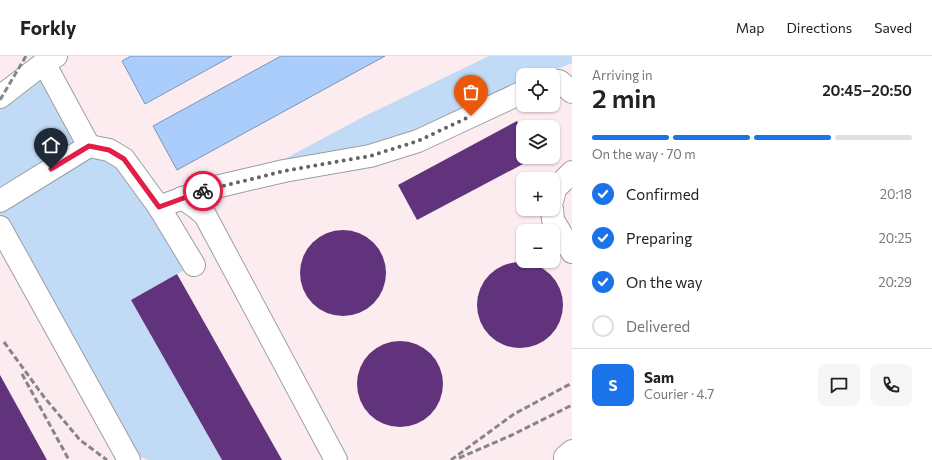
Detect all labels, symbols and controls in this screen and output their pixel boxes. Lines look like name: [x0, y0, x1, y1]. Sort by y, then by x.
text: Forkly: [20, 16, 76, 39]
text: Map: [736, 19, 765, 36]
text: Directions: [787, 19, 852, 36]
text: Saved: [874, 19, 912, 36]
text: Arriving in: [592, 67, 652, 83]
map controls: [516, 68, 560, 268]
button: locate: [516, 68, 560, 112]
pin: [454, 75, 488, 116]
icon: bag: [460, 81, 482, 103]
text: 20:45–20:50: [822, 81, 912, 99]
text: 2 min: [592, 82, 656, 113]
button: layers: [516, 120, 560, 164]
pin: [34, 128, 68, 169]
icon: home: [40, 134, 62, 156]
text: On the way · 70 m: [592, 146, 696, 162]
courier: [183, 171, 223, 211]
button: +: [516, 172, 560, 216]
icon: bike: [192, 180, 214, 202]
icon: check: [592, 183, 614, 205]
text: Confirmed: [626, 185, 699, 203]
text: 20:18: [880, 186, 912, 202]
button: −: [516, 224, 560, 268]
icon: check: [592, 227, 614, 249]
text: Preparing: [626, 229, 692, 247]
text: 20:25: [879, 230, 912, 246]
icon: check: [592, 271, 614, 293]
text: On the way: [626, 273, 703, 291]
text: 20:29: [878, 274, 912, 290]
text: Delivered: [626, 317, 690, 335]
button: chat: [818, 364, 860, 406]
button: phone: [870, 364, 912, 406]
text: Sam: [644, 368, 674, 386]
text: S: [608, 376, 618, 394]
text: Courier · 4.7: [644, 386, 714, 402]

